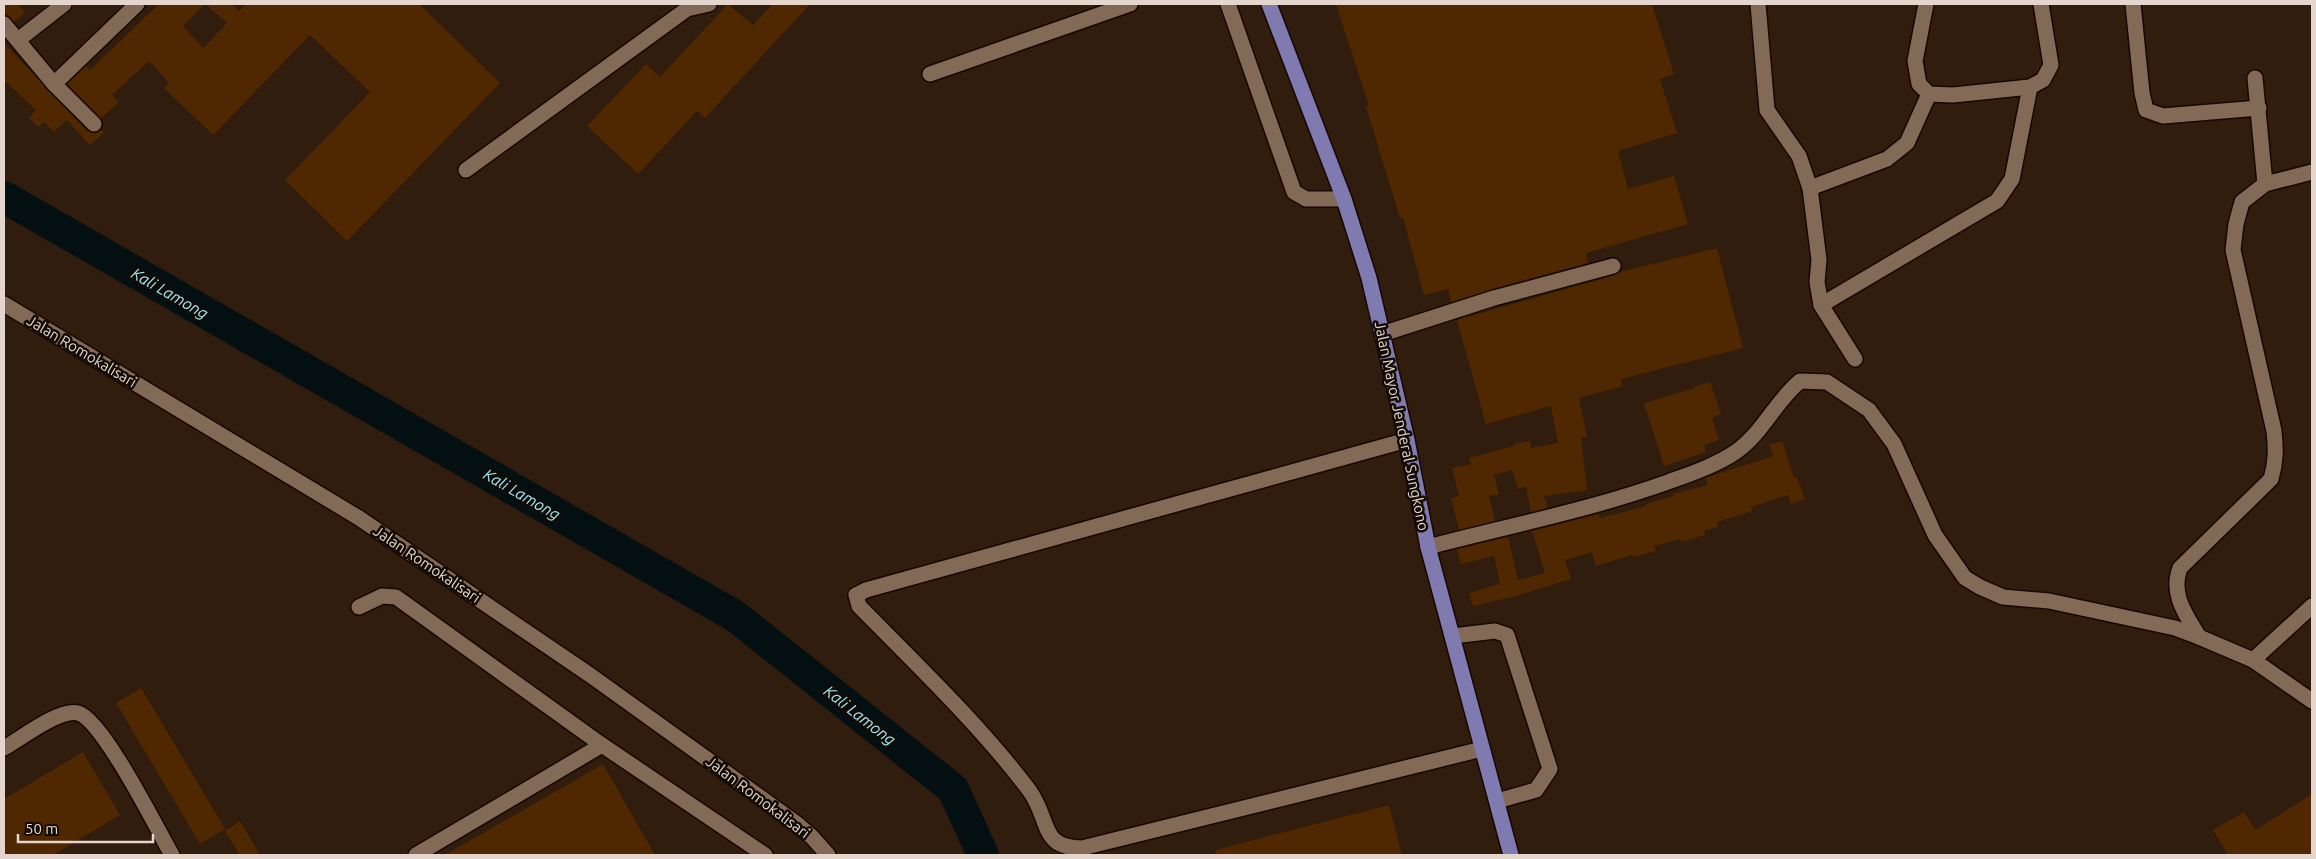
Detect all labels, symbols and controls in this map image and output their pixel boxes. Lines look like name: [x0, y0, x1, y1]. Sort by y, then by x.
water label: Kali Lamong: [128, 264, 212, 322]
street label: Jalan Romokalisari: [24, 312, 140, 390]
street label: Jalan Mayor Jenderal Sungkono: [1371, 320, 1433, 532]
water label: Kali Lamong: [480, 465, 564, 523]
street label: Jalan Romokalisari: [370, 522, 484, 606]
water label: Kali Lamong: [821, 682, 900, 749]
street label: Jalan Romokalisari: [703, 753, 813, 841]
scale bar: [18, 812, 152, 844]
text: 50 m: [25, 820, 58, 837]

